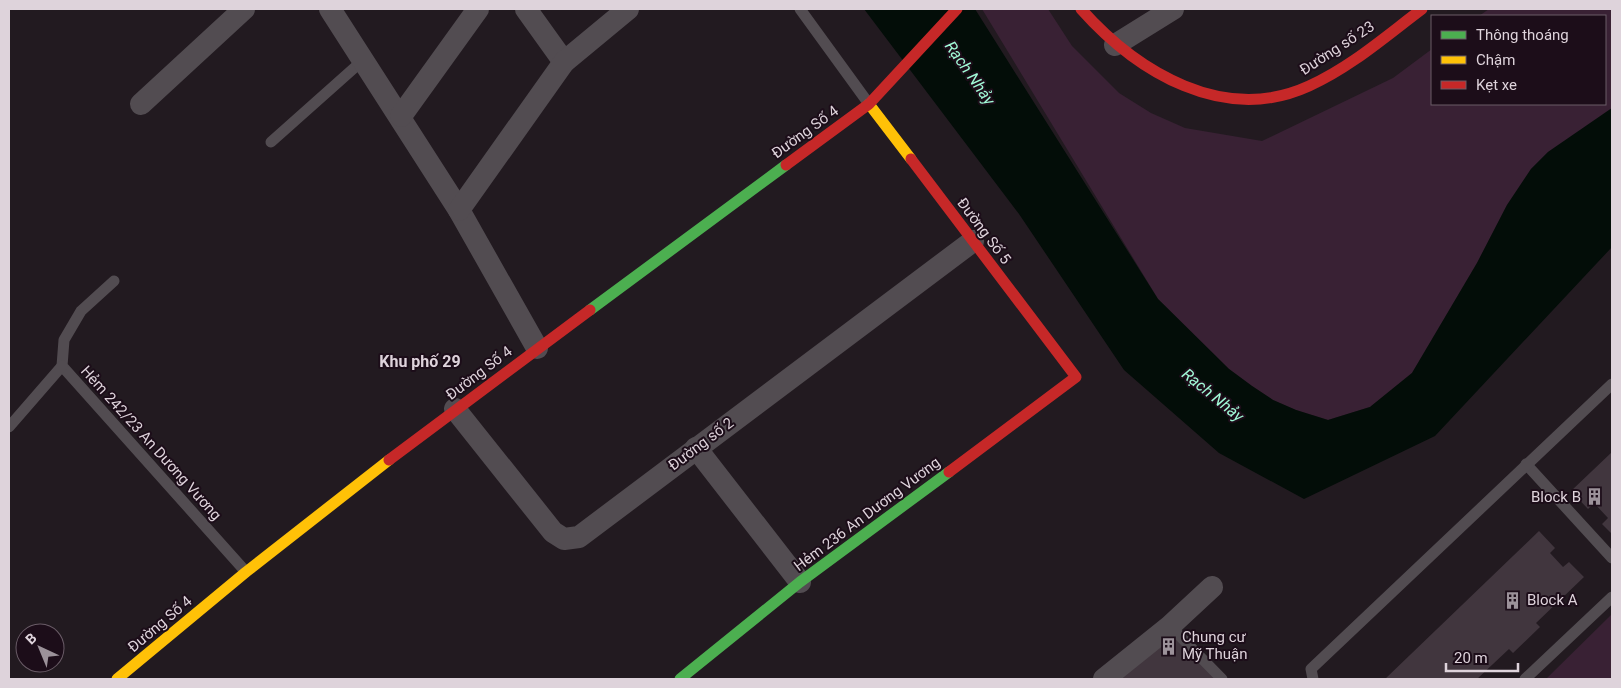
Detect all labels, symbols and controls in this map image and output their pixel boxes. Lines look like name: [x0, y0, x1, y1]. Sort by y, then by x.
legend: [1431, 15, 1606, 105]
street label: Đường số 23: [1296, 17, 1378, 79]
text: Thông thoáng: [1476, 26, 1569, 44]
water label: Rạch Nhảy: [941, 37, 999, 109]
text: Chậm: [1476, 51, 1515, 69]
text: Kẹt xe: [1476, 76, 1517, 94]
street label: Đường Số 4: [768, 101, 842, 162]
street label: Đường Số 5: [953, 194, 1015, 268]
street label: Đường Số 4: [442, 342, 516, 404]
district label: Khu phố 29: [379, 352, 461, 371]
street label: Hẻm 242/23 An Dương Vương: [77, 362, 225, 524]
water label: Rạch Nhảy: [1178, 364, 1248, 426]
street label: Đường số 2: [665, 414, 737, 474]
street label: Hẻm 236 An Dương Vương: [790, 453, 944, 575]
building icon: Block B: [1585, 487, 1605, 507]
place label: Block B: [1531, 488, 1581, 506]
building icon: Block A: [1503, 590, 1523, 610]
place label: Block A: [1527, 591, 1578, 609]
street label: Đường Số 4: [124, 592, 196, 656]
north arrow: [15, 623, 65, 673]
place label: Chung cư Mỹ Thuận: [1182, 628, 1248, 663]
text: B: [22, 630, 40, 648]
building icon: Chung cư Mỹ Thuận: [1158, 636, 1178, 656]
scale bar: [1446, 640, 1518, 672]
text: 20 m: [1454, 649, 1488, 667]

